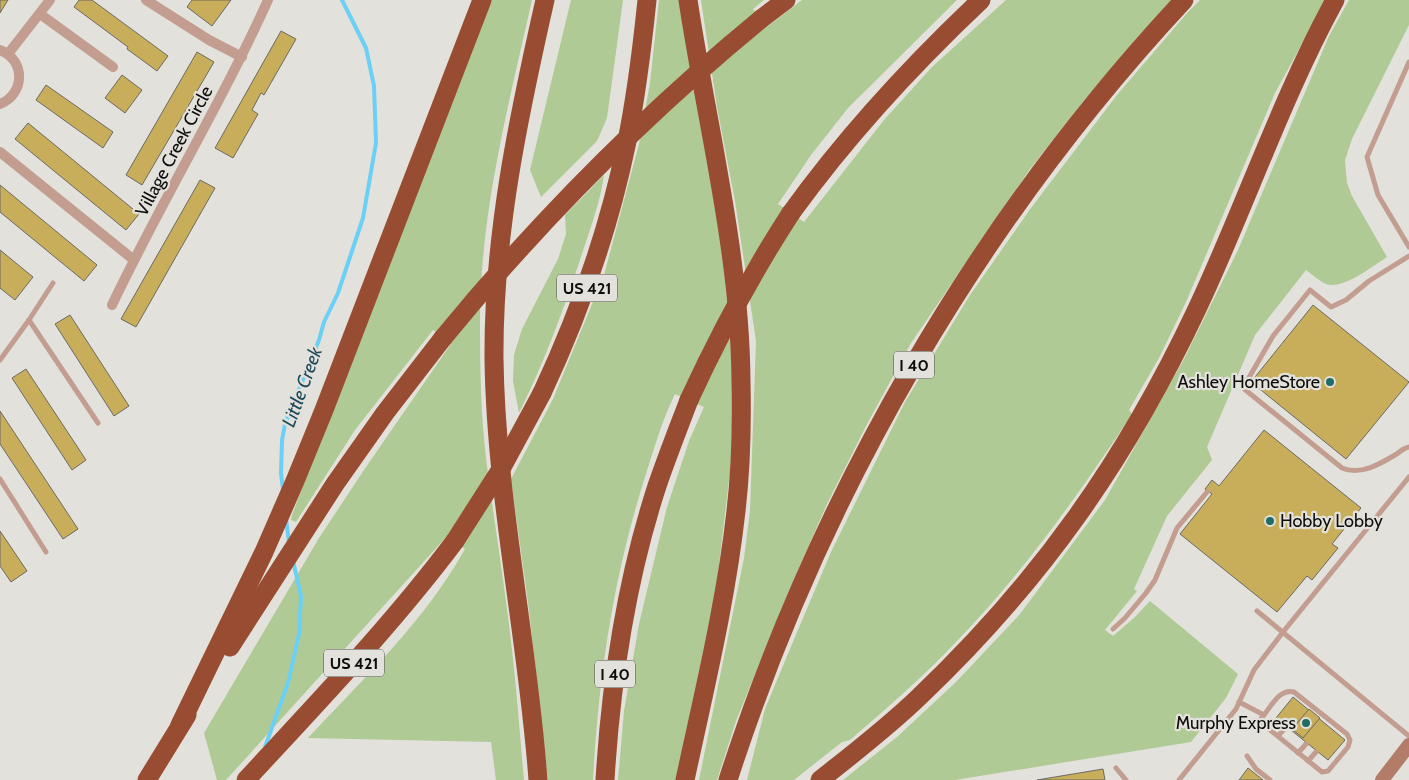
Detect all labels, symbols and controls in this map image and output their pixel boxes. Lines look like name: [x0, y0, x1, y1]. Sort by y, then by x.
street label: Village Creek Circle: [130, 82, 218, 220]
road number: US 421: [557, 274, 617, 302]
water label: Little Creek: [277, 343, 327, 430]
road number: I 40: [894, 352, 934, 378]
place label: Ashley HomeStore: [1177, 371, 1320, 393]
marker: Ashley HomeStore: [1324, 376, 1336, 388]
place label: Hobby Lobby: [1280, 510, 1383, 532]
marker: Hobby Lobby: [1264, 515, 1276, 527]
road number: US 421: [324, 650, 384, 676]
road number: I 40: [595, 661, 635, 688]
place label: Murphy Express: [1176, 712, 1296, 734]
marker: Murphy Express: [1300, 717, 1312, 729]

